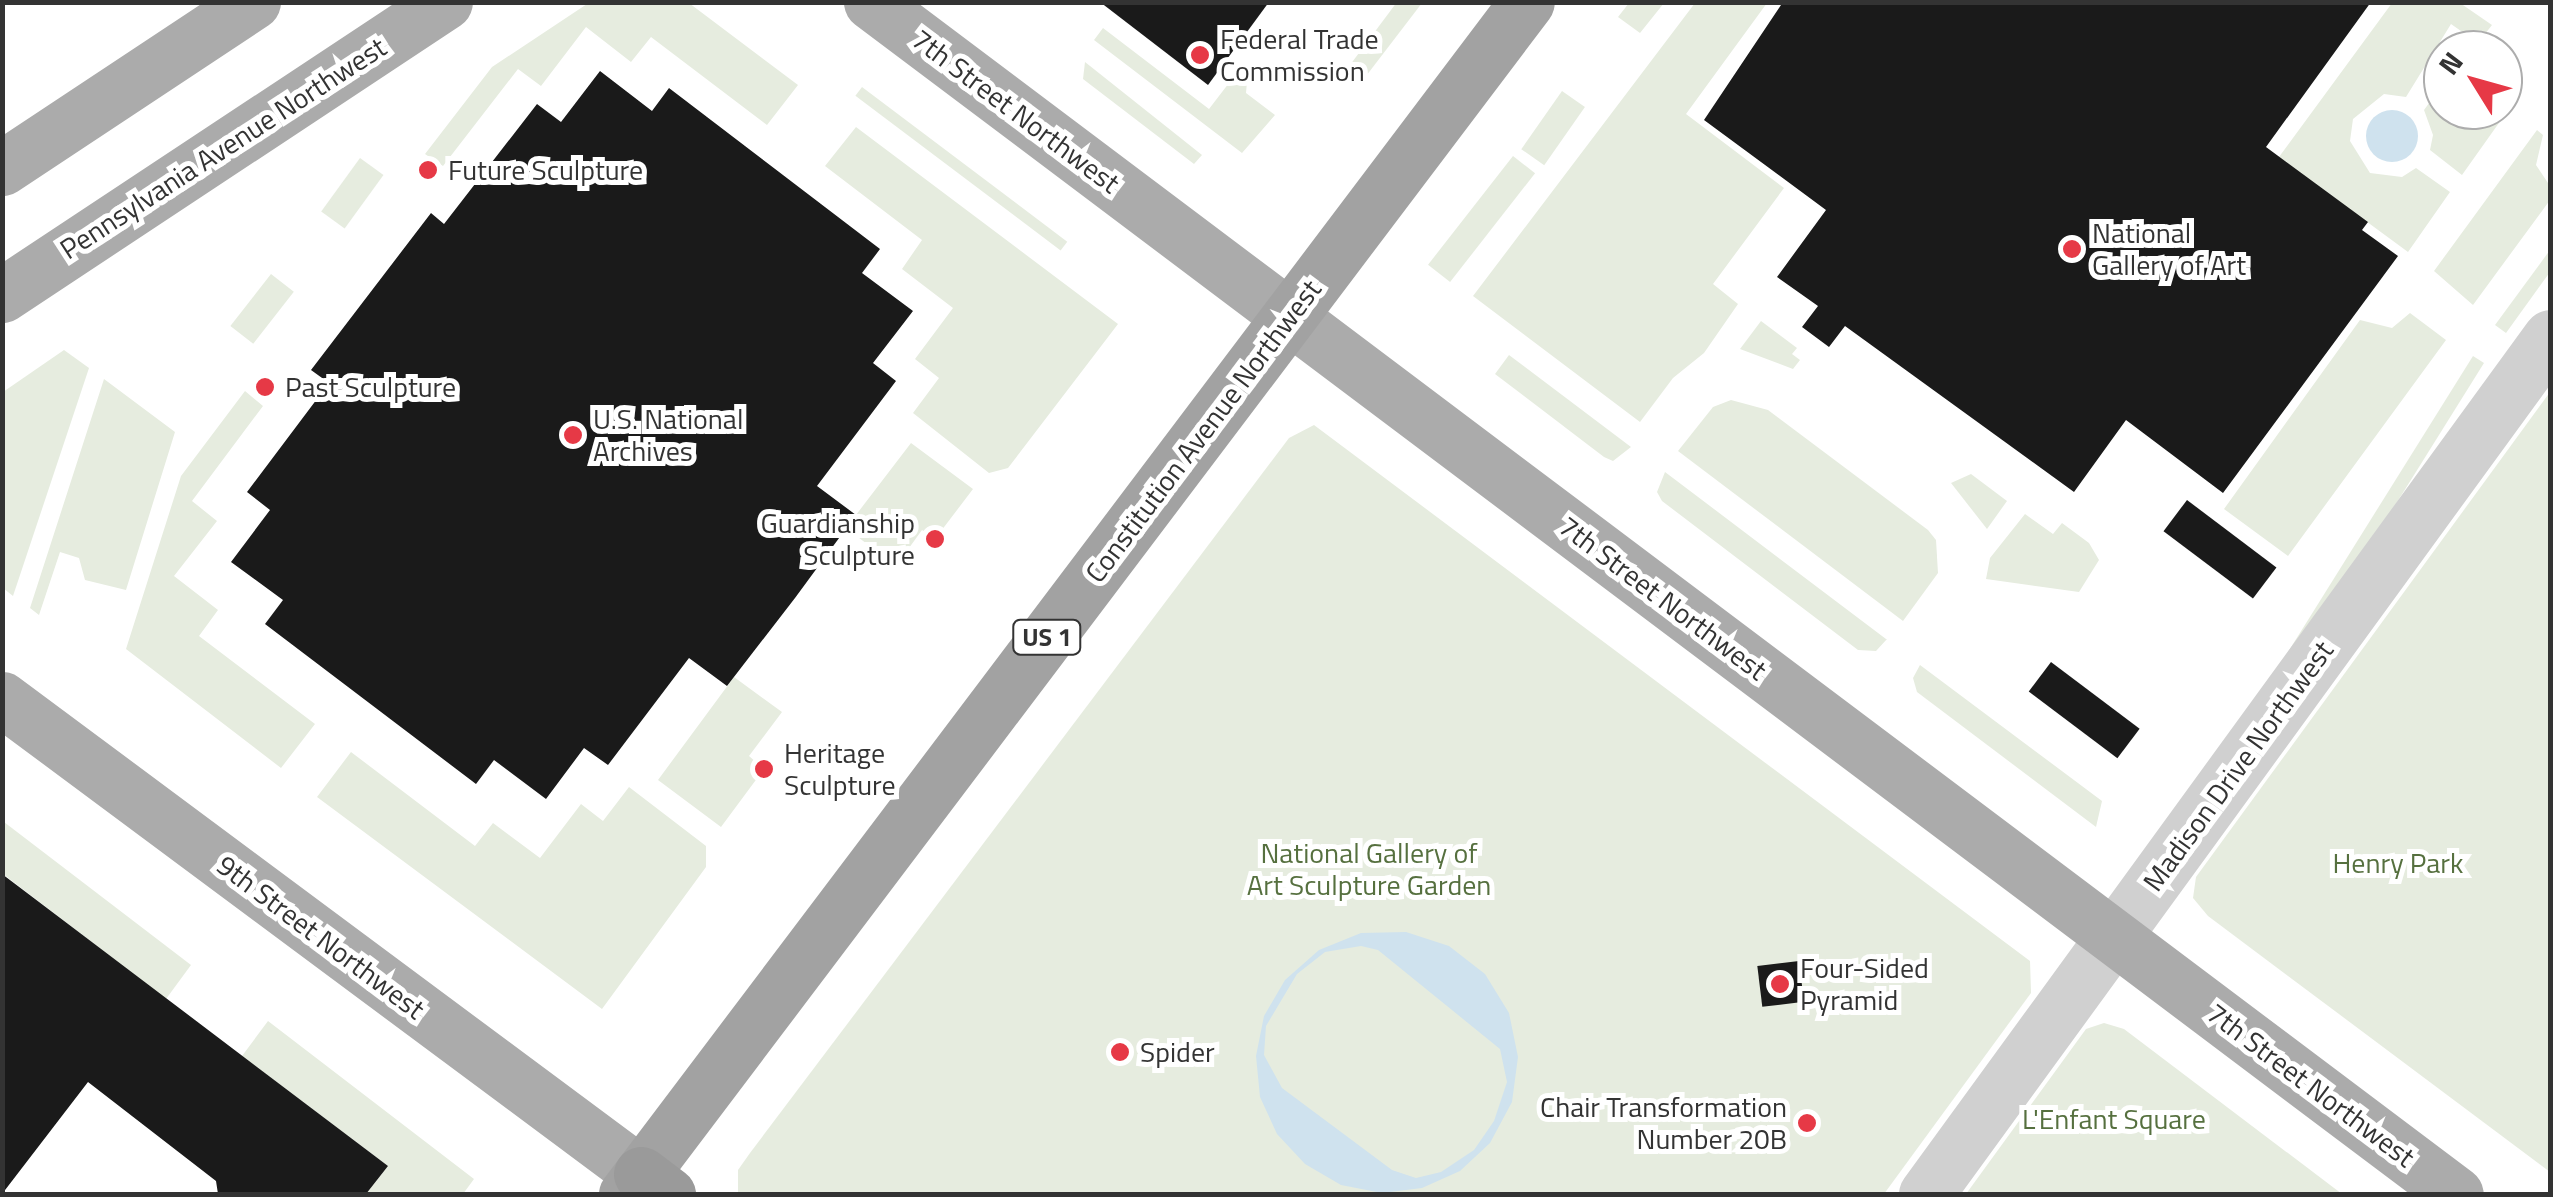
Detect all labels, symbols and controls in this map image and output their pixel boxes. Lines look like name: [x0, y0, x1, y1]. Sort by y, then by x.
street label: 7th Street Northwest: [906, 22, 1126, 200]
place label: Federal Trade Commission: [1220, 22, 1379, 88]
street label: Pennsylvania Avenue Northwest: [54, 30, 392, 266]
north arrow: [2423, 30, 2523, 130]
text: N: [2427, 42, 2473, 84]
marker: Federal Trade Commission: [1189, 44, 1211, 66]
place label: Future Sculpture: [448, 153, 643, 187]
marker: Future Sculpture: [417, 159, 439, 181]
place label: National Gallery of Art: [2092, 216, 2246, 282]
marker: National Gallery of Art: [2061, 238, 2083, 260]
street label: Constitution Avenue Northwest: [1078, 273, 1328, 589]
place label: Past Sculpture: [285, 370, 456, 404]
marker: Past Sculpture: [254, 376, 276, 398]
place label: U.S. National Archives: [593, 402, 743, 468]
marker: U.S. National Archives: [562, 424, 584, 446]
place label: Guardianship Sculpture: [761, 506, 915, 572]
street label: 7th Street Northwest: [1553, 509, 1773, 687]
marker: Guardianship Sculpture: [924, 528, 946, 550]
road number: US 1: [1012, 617, 1082, 657]
street label: Madison Drive Northwest: [2136, 634, 2340, 898]
place label: Heritage Sculpture: [784, 736, 896, 802]
marker: Heritage Sculpture: [753, 758, 775, 780]
park label: National Gallery of Art Sculpture Garden: [1247, 836, 1491, 902]
park label: Henry Park: [2333, 846, 2463, 880]
street label: 9th Street Northwest: [211, 848, 431, 1026]
place label: Four-Sided Pyramid: [1800, 951, 1929, 1017]
marker: Four-Sided Pyramid: [1769, 973, 1791, 995]
street label: 7th Street Northwest: [2201, 996, 2421, 1174]
place label: Spider: [1140, 1035, 1215, 1069]
marker: Spider: [1109, 1041, 1131, 1063]
place label: Chair Transformation Number 20B: [1540, 1090, 1787, 1156]
park label: L'Enfant Square: [2022, 1102, 2206, 1136]
marker: Chair Transformation Number 20B: [1796, 1112, 1818, 1134]

